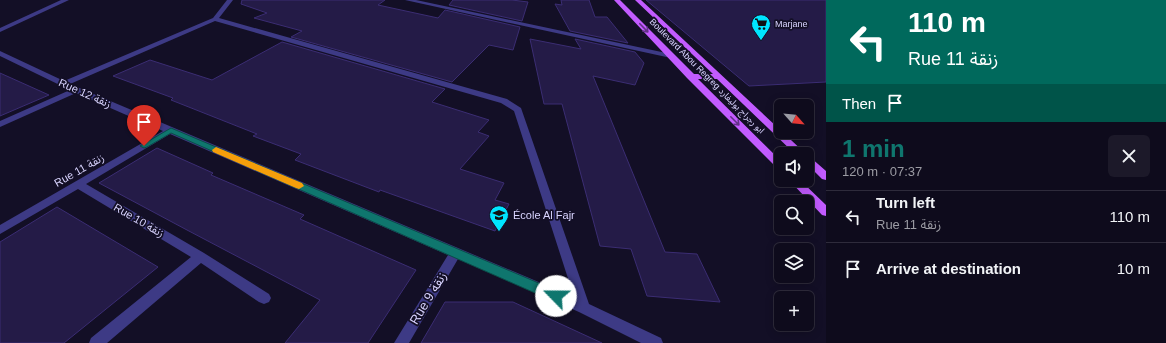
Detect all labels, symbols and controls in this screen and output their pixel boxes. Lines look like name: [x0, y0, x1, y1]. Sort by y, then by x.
text: 110 m: [908, 7, 986, 38]
supermarket icon: Marjane: [750, 13, 772, 41]
icon: left: [842, 16, 894, 68]
street label: Boulevard Abou Regreg ابو رجراج بوليفارد: [646, 17, 766, 137]
place label: Marjane: [775, 19, 808, 29]
one-way arrow: [639, 23, 649, 33]
text: Rue 11 زنقة: [908, 49, 998, 69]
street label: Rue 12 زنقة: [57, 76, 113, 111]
icon: arrive: [884, 92, 906, 114]
text: Then: [842, 95, 876, 112]
north arrow: [774, 99, 814, 139]
map controls: [774, 99, 814, 331]
pin: [127, 105, 161, 146]
icon: arrive: [133, 111, 155, 133]
one-way arrow: [730, 116, 740, 126]
text: 1 min: [842, 135, 905, 162]
button: close: [1108, 135, 1150, 177]
button: sound: [774, 147, 814, 187]
street label: Rue 11 زنقة: [52, 151, 106, 190]
text: 120 m · 07:37: [842, 164, 922, 179]
text: Turn left: [876, 194, 935, 211]
button: search: [774, 195, 814, 235]
street label: Rue 10 زنقة: [111, 201, 166, 240]
school or university icon: École Al Fajr: [488, 204, 510, 232]
icon: left: [842, 206, 864, 228]
text: 110 m: [1109, 208, 1150, 225]
place label: École Al Fajr: [513, 209, 575, 221]
text: Rue 11 زنقة: [876, 217, 941, 232]
button: layers: [774, 243, 814, 283]
icon: arrive: [842, 258, 864, 280]
text: Arrive at destination: [876, 260, 1021, 277]
text: 10 m: [1117, 260, 1150, 277]
street label: Rue 9 زنقة: [406, 269, 450, 327]
position arrow: [535, 275, 577, 317]
button: +: [774, 291, 814, 331]

